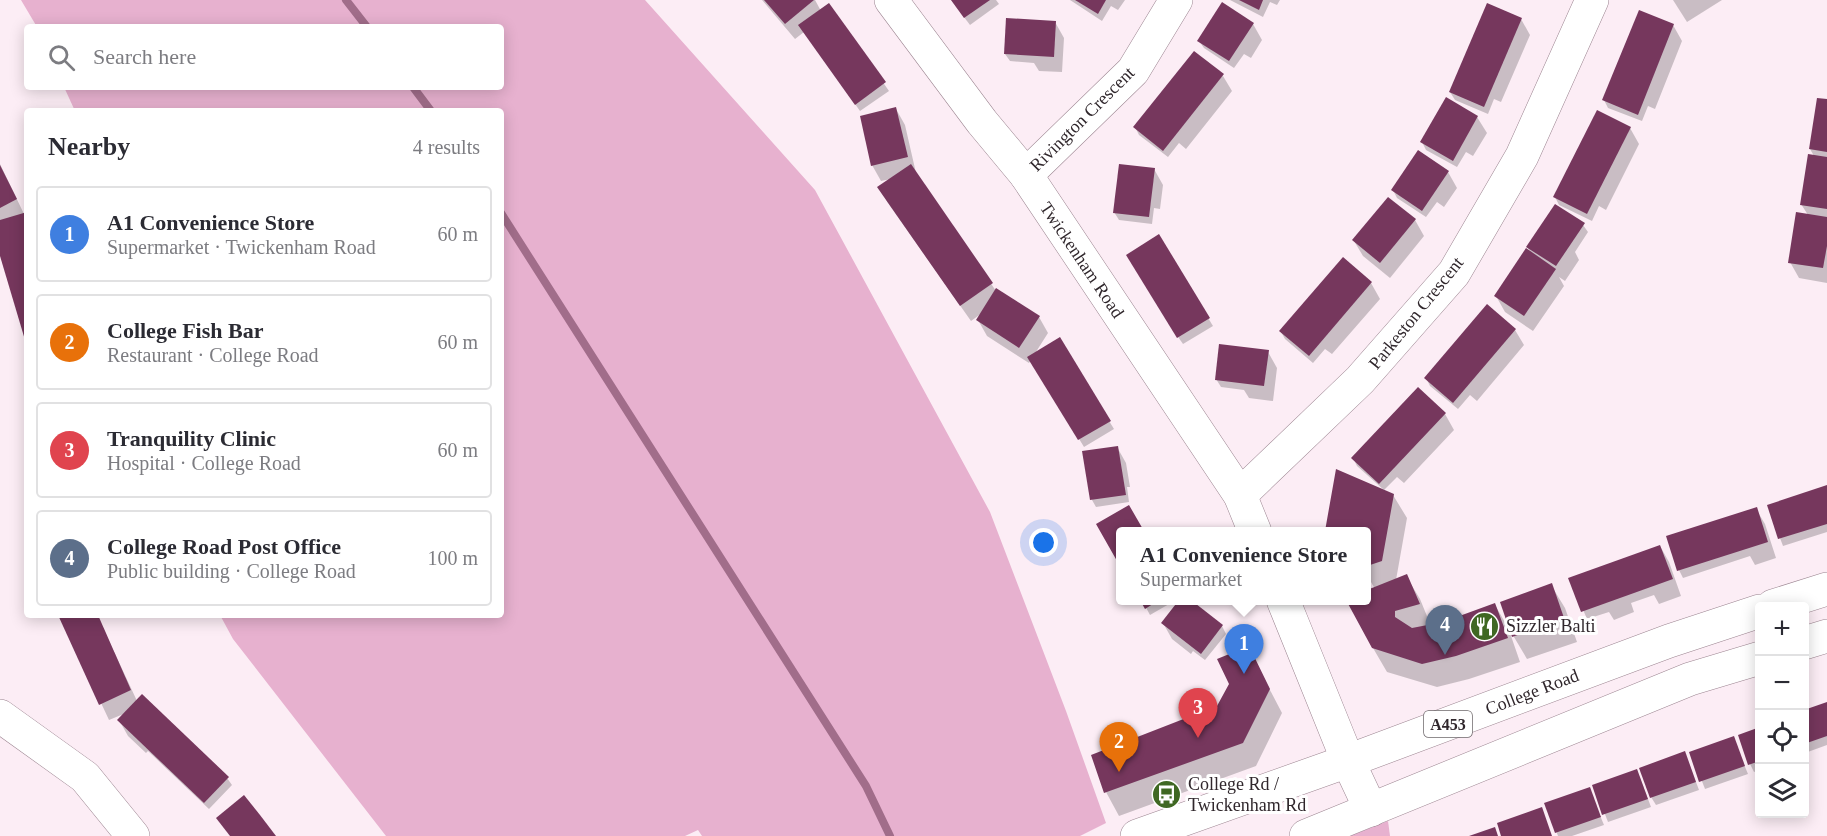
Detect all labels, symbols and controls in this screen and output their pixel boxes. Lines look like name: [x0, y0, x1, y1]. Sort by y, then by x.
search box: [24, 24, 504, 90]
icon: search: [45, 41, 78, 74]
text: Search here: [93, 44, 196, 69]
street label: Rivington Crescent: [1026, 63, 1138, 175]
text: Nearby: [48, 132, 130, 161]
text: 4 results: [413, 136, 480, 158]
street label: Twickenham Road: [1036, 198, 1128, 322]
text: A1 Convenience Store: [107, 210, 314, 235]
text: 1: [65, 223, 75, 245]
text: 60 m: [437, 223, 478, 245]
text: Supermarket · Twickenham Road: [107, 236, 376, 258]
street label: Parkeston Crescent: [1365, 253, 1467, 373]
text: College Fish Bar: [107, 318, 263, 343]
text: 2: [65, 331, 75, 353]
text: 60 m: [437, 331, 478, 353]
text: Restaurant · College Road: [107, 344, 319, 366]
text: Tranquility Clinic: [107, 426, 276, 451]
text: 3: [65, 439, 75, 461]
text: 60 m: [437, 439, 478, 461]
text: Hospital · College Road: [107, 452, 301, 474]
popup: [1116, 527, 1371, 605]
your location: [1029, 528, 1058, 557]
text: College Road Post Office: [107, 534, 341, 559]
text: A1 Convenience Store: [1140, 542, 1347, 567]
text: 4: [65, 547, 75, 569]
text: 100 m: [427, 547, 478, 569]
text: Public building · College Road: [107, 560, 356, 582]
text: Supermarket: [1140, 568, 1242, 590]
map controls: [1755, 602, 1809, 818]
button: +: [1755, 602, 1809, 656]
pin: 4: [1426, 606, 1464, 655]
restaurant icon: Sizzler Balti: [1469, 610, 1501, 642]
place label: Sizzler Balti: [1506, 616, 1595, 636]
pin: 1: [1224, 624, 1264, 674]
button: −: [1755, 656, 1809, 710]
street label: College Road: [1482, 665, 1582, 719]
pin: 3: [1178, 688, 1218, 738]
button: locate: [1755, 710, 1809, 764]
road number: A453: [1424, 711, 1472, 737]
pin: 2: [1100, 722, 1138, 772]
button: layers: [1755, 764, 1809, 818]
place label: College Rd / Twickenham Rd: [1188, 774, 1306, 815]
bus stop icon: College Rd / Twickenham Rd: [1151, 778, 1183, 810]

